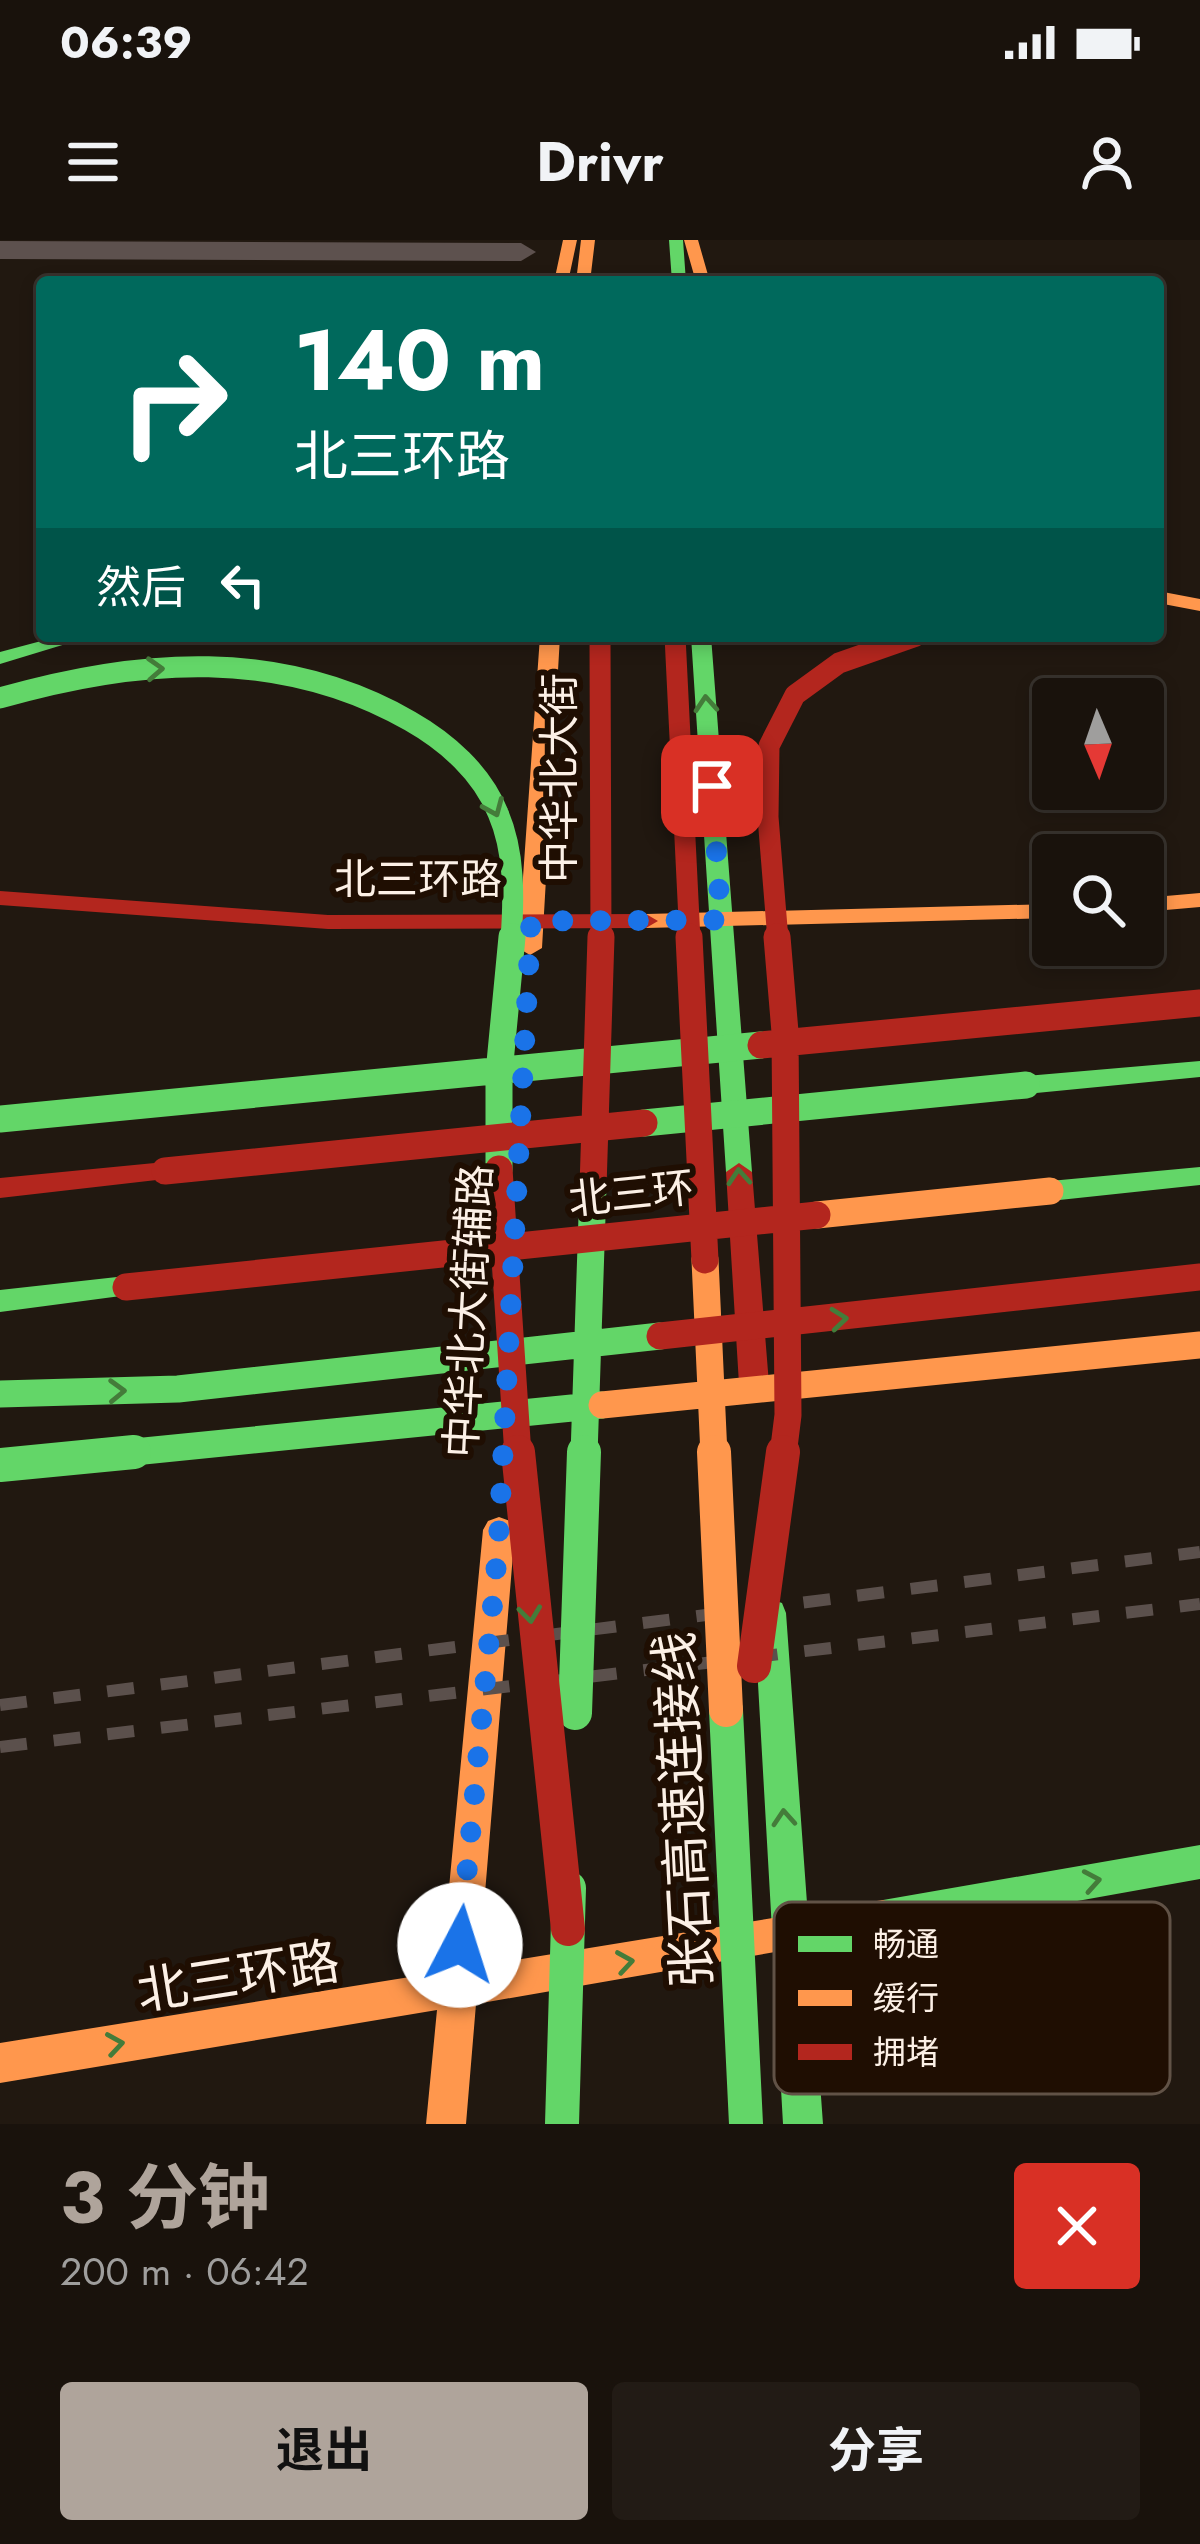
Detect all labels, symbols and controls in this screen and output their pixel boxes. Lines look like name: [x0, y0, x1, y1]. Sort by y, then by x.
text: 06:39: [60, 10, 192, 75]
text: Drivr: [536, 123, 664, 201]
icon: menu: [60, 129, 126, 195]
icon: person: [1074, 129, 1140, 195]
text: 140 m: [294, 300, 545, 422]
icon: right: [96, 324, 252, 480]
text: 北三环路: [294, 417, 510, 495]
icon: left: [210, 552, 276, 618]
text: 然后: [96, 555, 186, 620]
one-way arrow: [146, 656, 165, 682]
street label: 中华北大街: [529, 673, 590, 883]
north arrow: [1032, 678, 1164, 810]
map controls: [1032, 678, 1164, 966]
one-way arrow: [693, 694, 719, 713]
pin: [661, 735, 763, 837]
icon: arrive: [679, 753, 745, 819]
one-way arrow: [480, 796, 504, 817]
button: search: [1032, 834, 1164, 966]
street label: 北三环路: [334, 849, 502, 910]
street label: 北三环: [565, 1157, 697, 1230]
street label: 中华北大街辅路: [430, 1163, 507, 1459]
one-way arrow: [727, 1167, 753, 1186]
one-way arrow: [830, 1307, 849, 1332]
one-way arrow: [108, 1379, 127, 1405]
one-way arrow: [517, 1604, 543, 1624]
street label: 张石高速连接线: [637, 1630, 729, 1990]
one-way arrow: [771, 1808, 797, 1826]
one-way arrow: [1082, 1870, 1102, 1895]
position arrow: [397, 1882, 523, 2008]
legend: [774, 1902, 1170, 2094]
text: 畅通: [873, 1921, 939, 1968]
street label: 北三环路: [131, 1923, 345, 2029]
one-way arrow: [615, 1950, 635, 1975]
text: 缓行: [873, 1975, 939, 2022]
text: 拥堵: [873, 2029, 939, 2076]
one-way arrow: [105, 2033, 125, 2058]
text: 3 分钟: [60, 2146, 270, 2250]
button: close: [1014, 2163, 1140, 2289]
text: 200 m · 06:42: [60, 2243, 309, 2300]
button: 退出: [60, 2382, 588, 2520]
button: 分享: [612, 2382, 1140, 2520]

